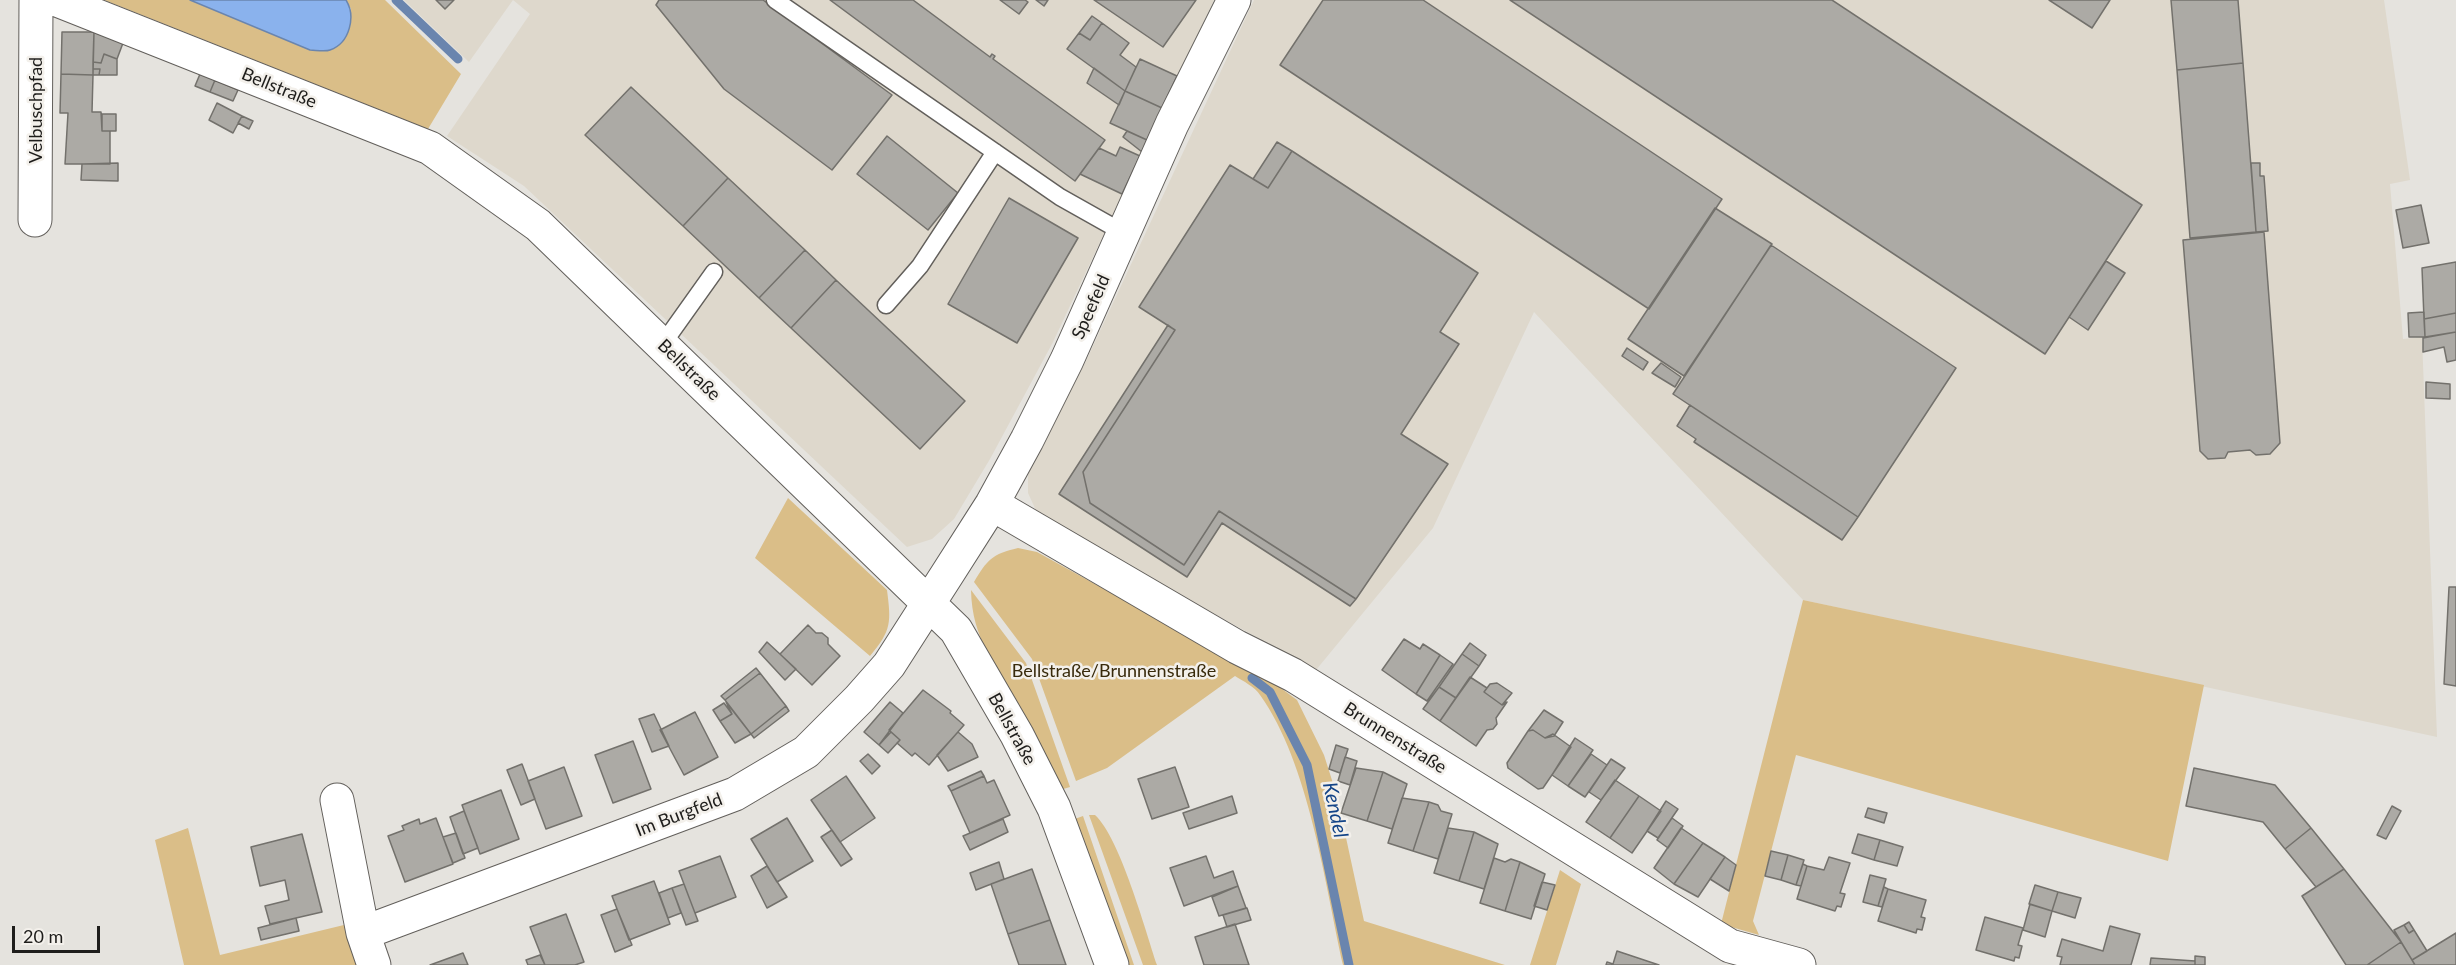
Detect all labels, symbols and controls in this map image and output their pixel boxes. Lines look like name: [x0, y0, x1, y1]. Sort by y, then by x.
street label: Velbuschpfad: [25, 57, 47, 163]
street label: Bellstraße: [238, 63, 320, 113]
street label: Speefeld: [1067, 271, 1115, 343]
street label: Bellstraße: [653, 335, 725, 405]
park label: Bellstraße/Brunnenstraße: [1012, 660, 1216, 682]
street label: Bellstraße: [983, 689, 1041, 769]
street label: Brunnenstraße: [1340, 698, 1450, 778]
water label: Kendel: [1317, 780, 1353, 840]
street label: Im Burgfeld: [632, 789, 726, 841]
scale bar: [15, 914, 104, 952]
text: 20 m: [23, 925, 63, 947]

